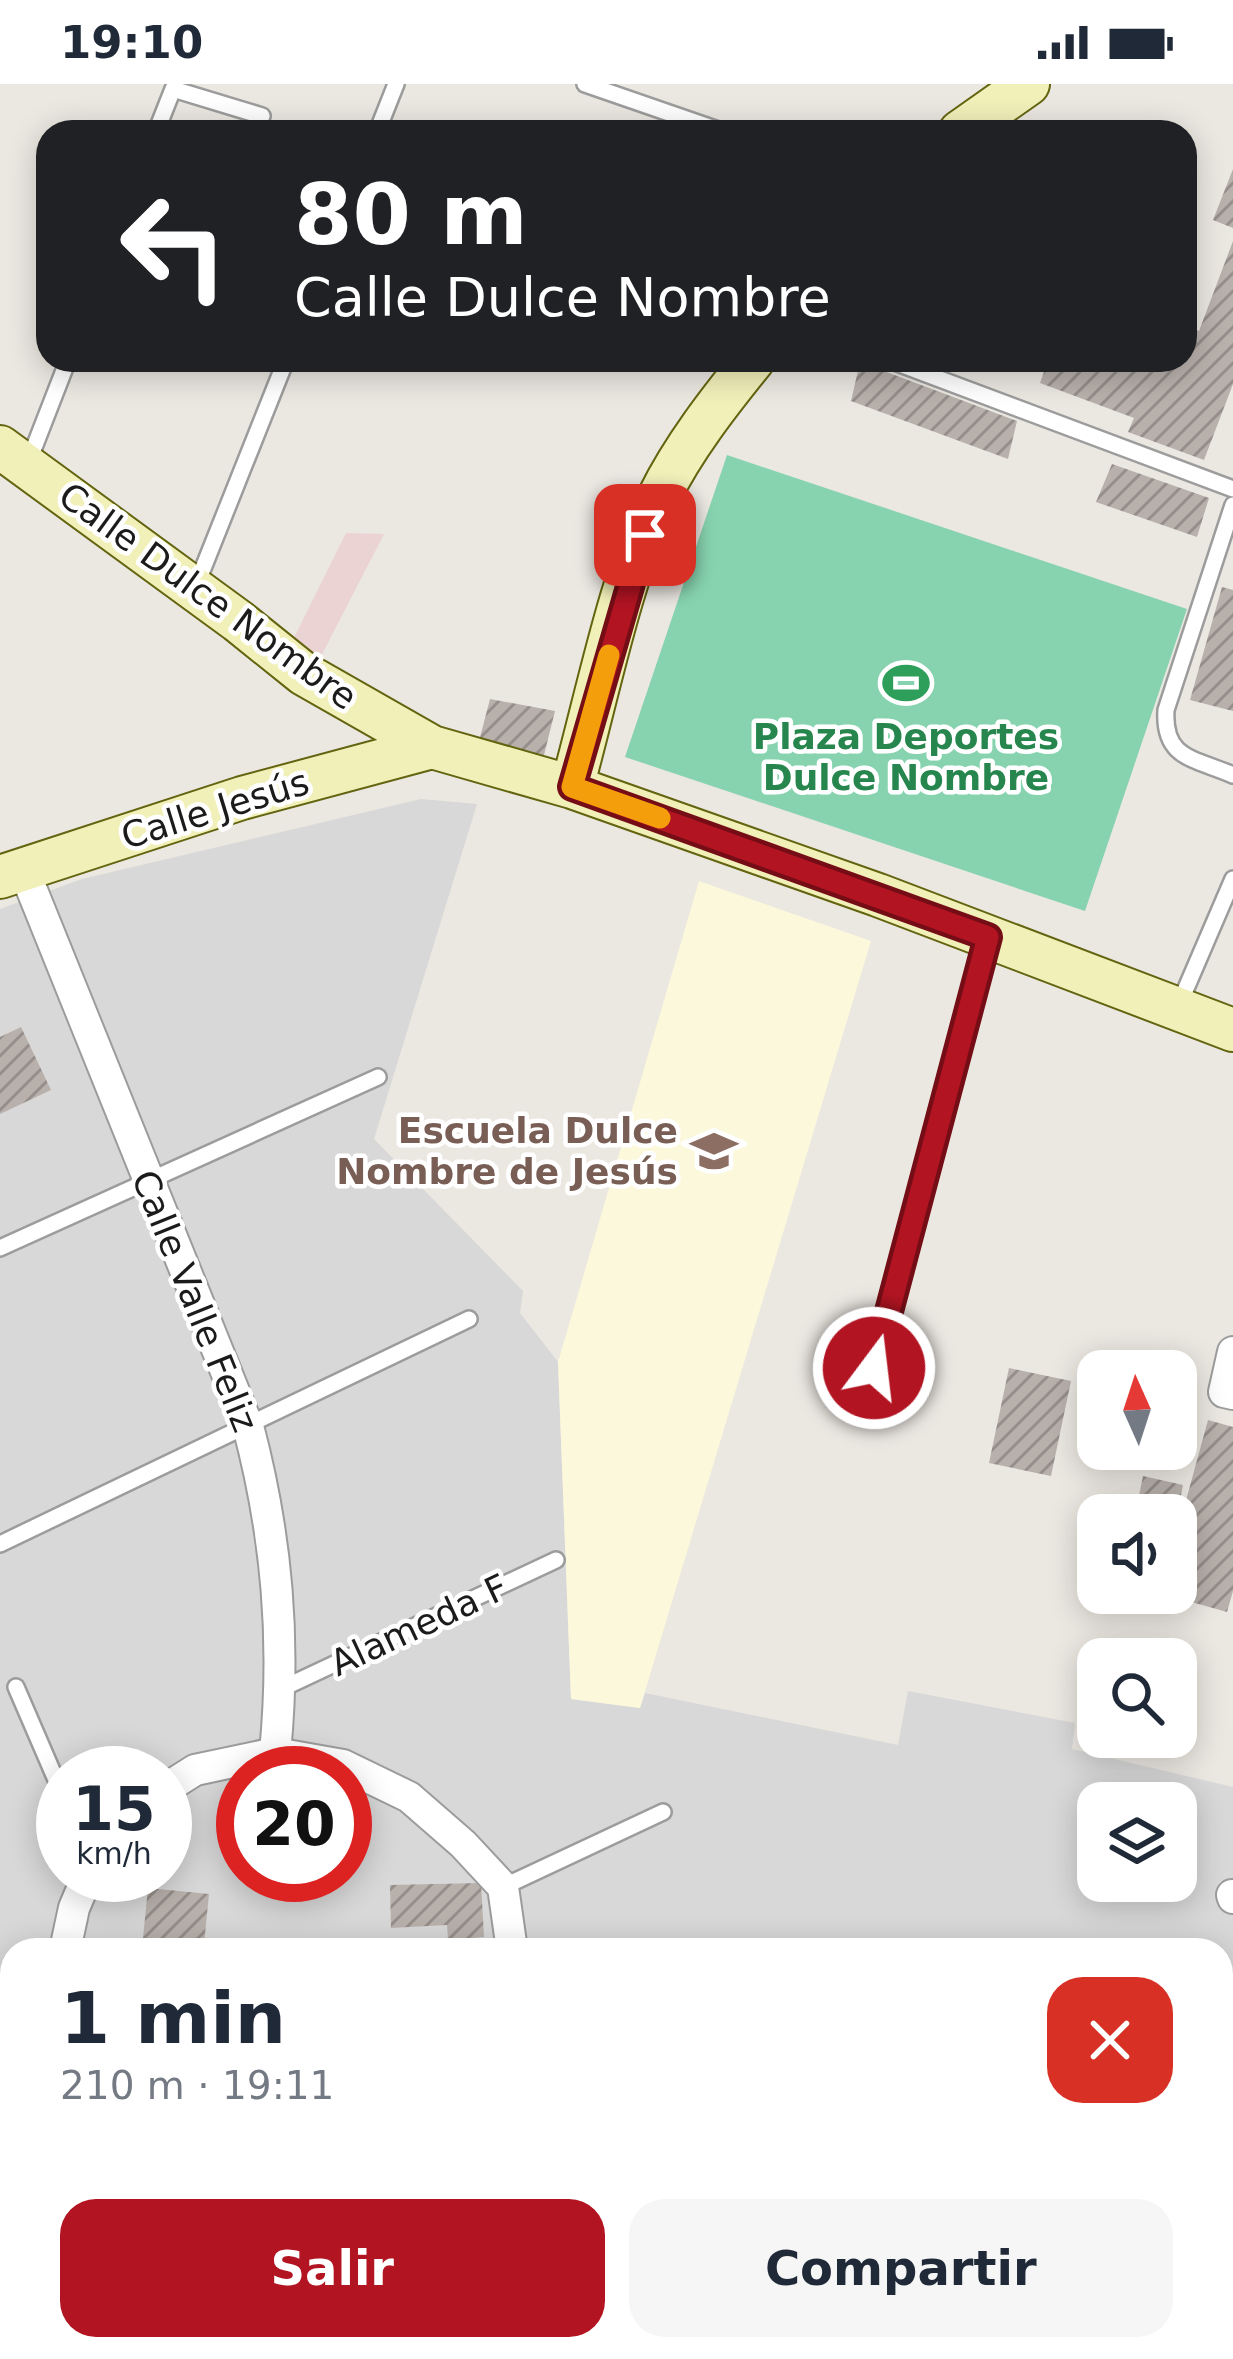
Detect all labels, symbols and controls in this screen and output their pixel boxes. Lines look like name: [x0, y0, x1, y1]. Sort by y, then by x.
text: 19:10: [60, 16, 203, 69]
text: 80 m: [294, 166, 528, 264]
icon: left: [96, 168, 252, 324]
text: Calle Dulce Nombre: [294, 266, 831, 329]
street label: Calle Dulce Nombre: [51, 474, 365, 718]
pin: [594, 484, 696, 586]
icon: arrive: [612, 502, 678, 568]
sports icon: Plaza Deportes Dulce Nombre: [881, 658, 931, 708]
place label: Plaza Deportes Dulce Nombre: [753, 716, 1059, 798]
street label: Calle Jesús: [116, 761, 314, 857]
place label: Escuela Dulce Nombre de Jesús: [336, 1110, 678, 1192]
school or university icon: Escuela Dulce Nombre de Jesús: [689, 1126, 739, 1176]
street label: Calle Valle Feliz: [124, 1164, 266, 1438]
position arrow: [811, 1305, 937, 1431]
north arrow: [1077, 1350, 1197, 1470]
map controls: [1077, 1350, 1197, 1902]
button: sound: [1077, 1494, 1197, 1614]
street label: Alameda F: [324, 1566, 514, 1684]
button: search: [1077, 1638, 1197, 1758]
speed limit sign: 20: [216, 1746, 372, 1902]
text: 15: [72, 1774, 156, 1844]
button: layers: [1077, 1782, 1197, 1902]
text: km/h: [76, 1836, 152, 1871]
text: 1 min: [60, 1976, 286, 2060]
button: close: [1047, 1977, 1173, 2103]
text: 210 m · 19:11: [60, 2063, 334, 2108]
button: Salir: [60, 2199, 605, 2337]
button: Compartir: [629, 2199, 1173, 2337]

